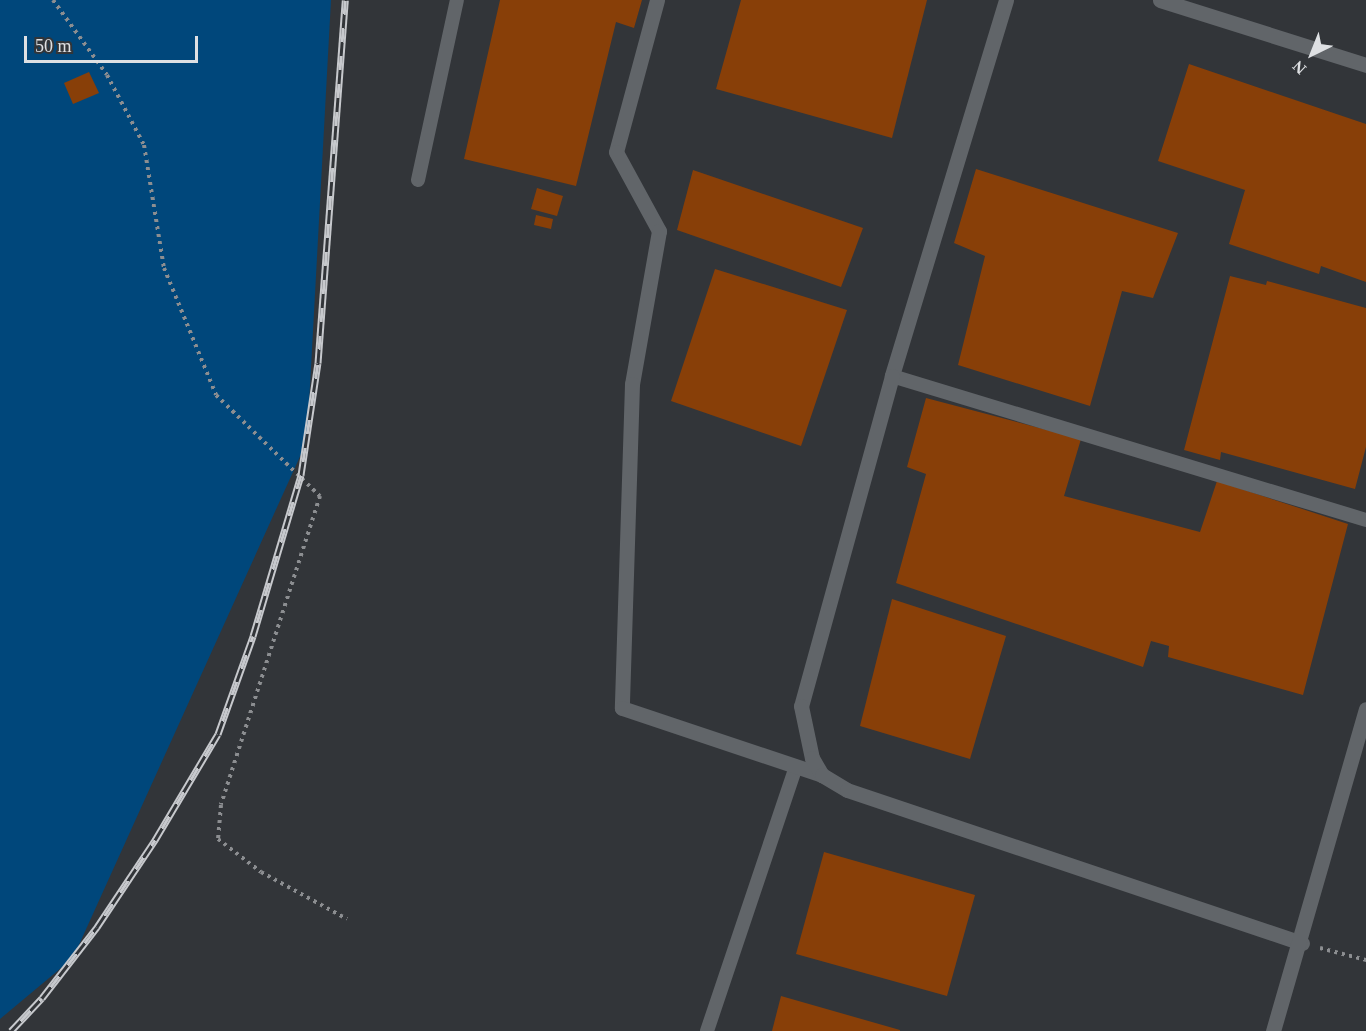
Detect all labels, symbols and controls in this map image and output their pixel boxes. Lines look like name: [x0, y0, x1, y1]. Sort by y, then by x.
scale bar: [27, 24, 201, 62]
north arrow: [1282, 24, 1342, 84]
text: 50 m: [35, 36, 72, 56]
text: N: [1289, 57, 1309, 78]

